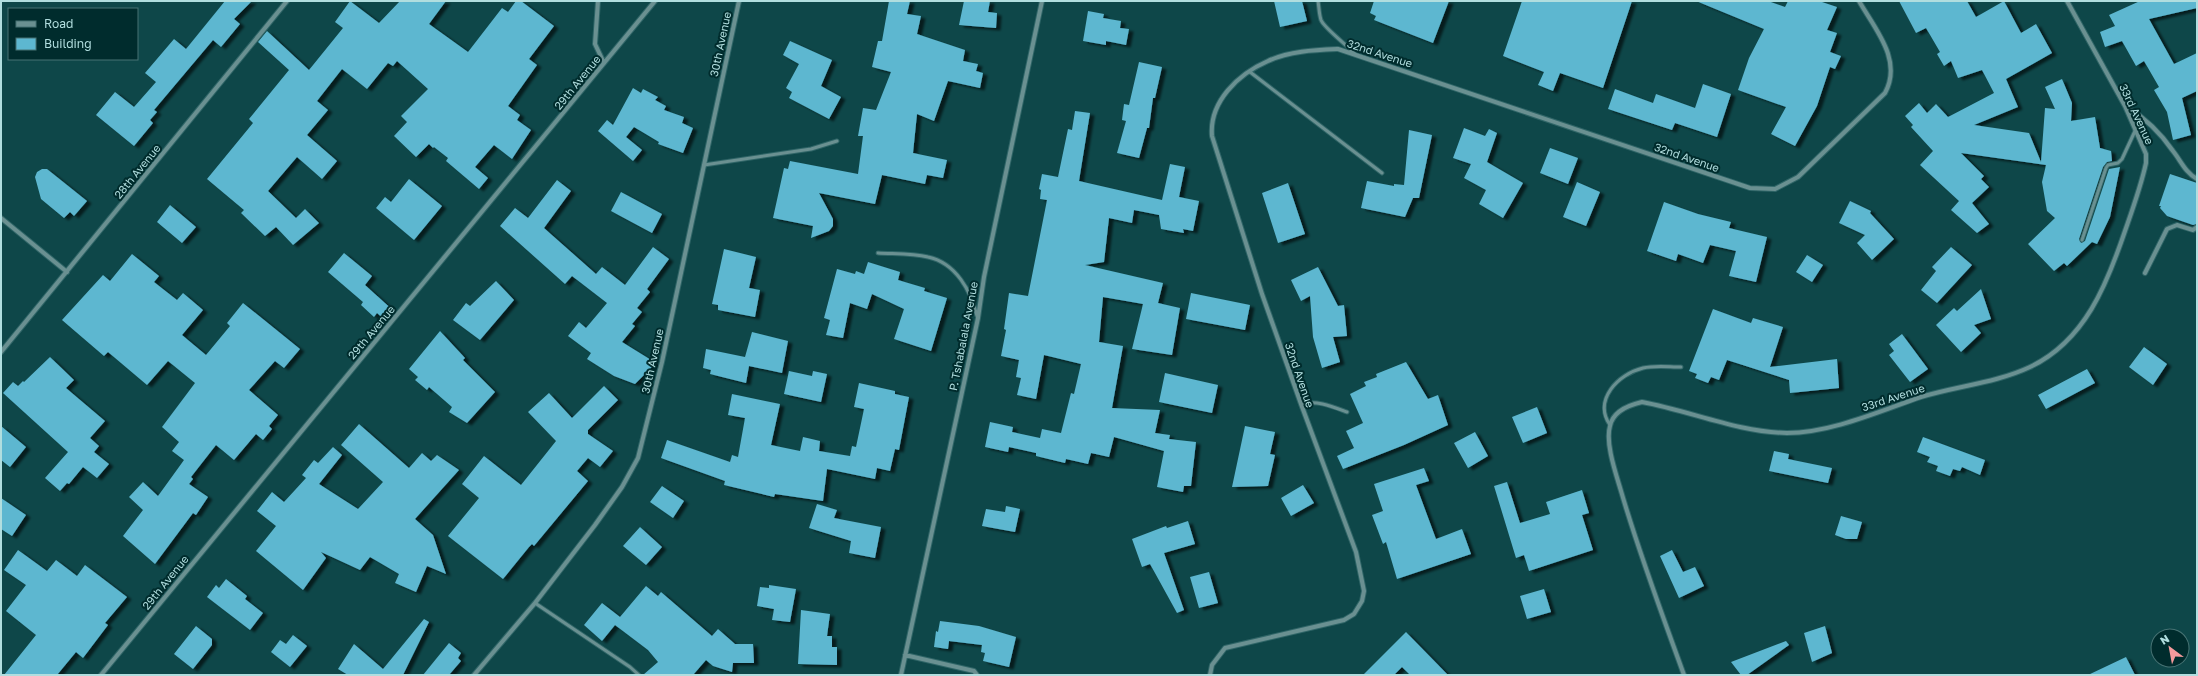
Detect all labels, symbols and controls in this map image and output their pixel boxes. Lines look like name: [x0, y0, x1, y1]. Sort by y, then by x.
legend: [8, 8, 138, 60]
street label: 30th Avenue: [707, 10, 733, 78]
text: Road: [44, 16, 73, 31]
text: Building: [44, 36, 92, 51]
street label: 32nd Avenue: [1346, 36, 1414, 70]
street label: 29th Avenue: [551, 52, 603, 112]
street label: 33rd Avenue: [2117, 82, 2157, 146]
street label: 32nd Avenue: [1653, 140, 1721, 174]
street label: 28th Avenue: [111, 141, 163, 201]
street label: P. Tshabalala Avenue: [946, 280, 980, 392]
street label: 29th Avenue: [345, 303, 397, 361]
street label: 30th Avenue: [638, 327, 666, 395]
street label: 32nd Avenue: [1283, 341, 1317, 409]
street label: 33rd Avenue: [1860, 381, 1926, 413]
street label: 29th Avenue: [139, 552, 191, 612]
north arrow: [2150, 628, 2190, 668]
text: N: [2157, 631, 2171, 647]

